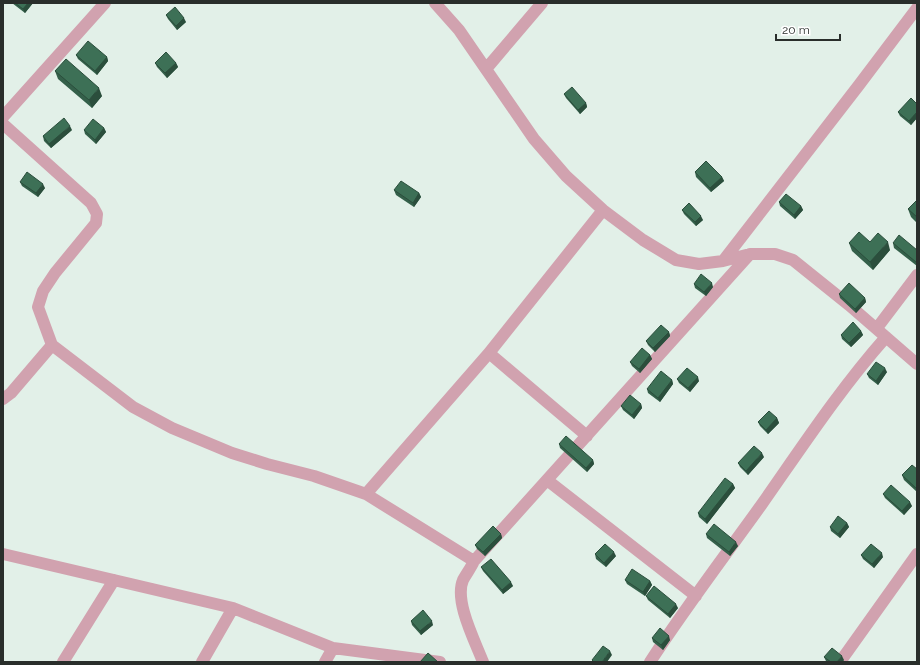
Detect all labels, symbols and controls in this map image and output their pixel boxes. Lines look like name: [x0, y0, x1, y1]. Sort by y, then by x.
scale bar: [776, 16, 840, 42]
text: 20 m: [782, 23, 810, 37]

